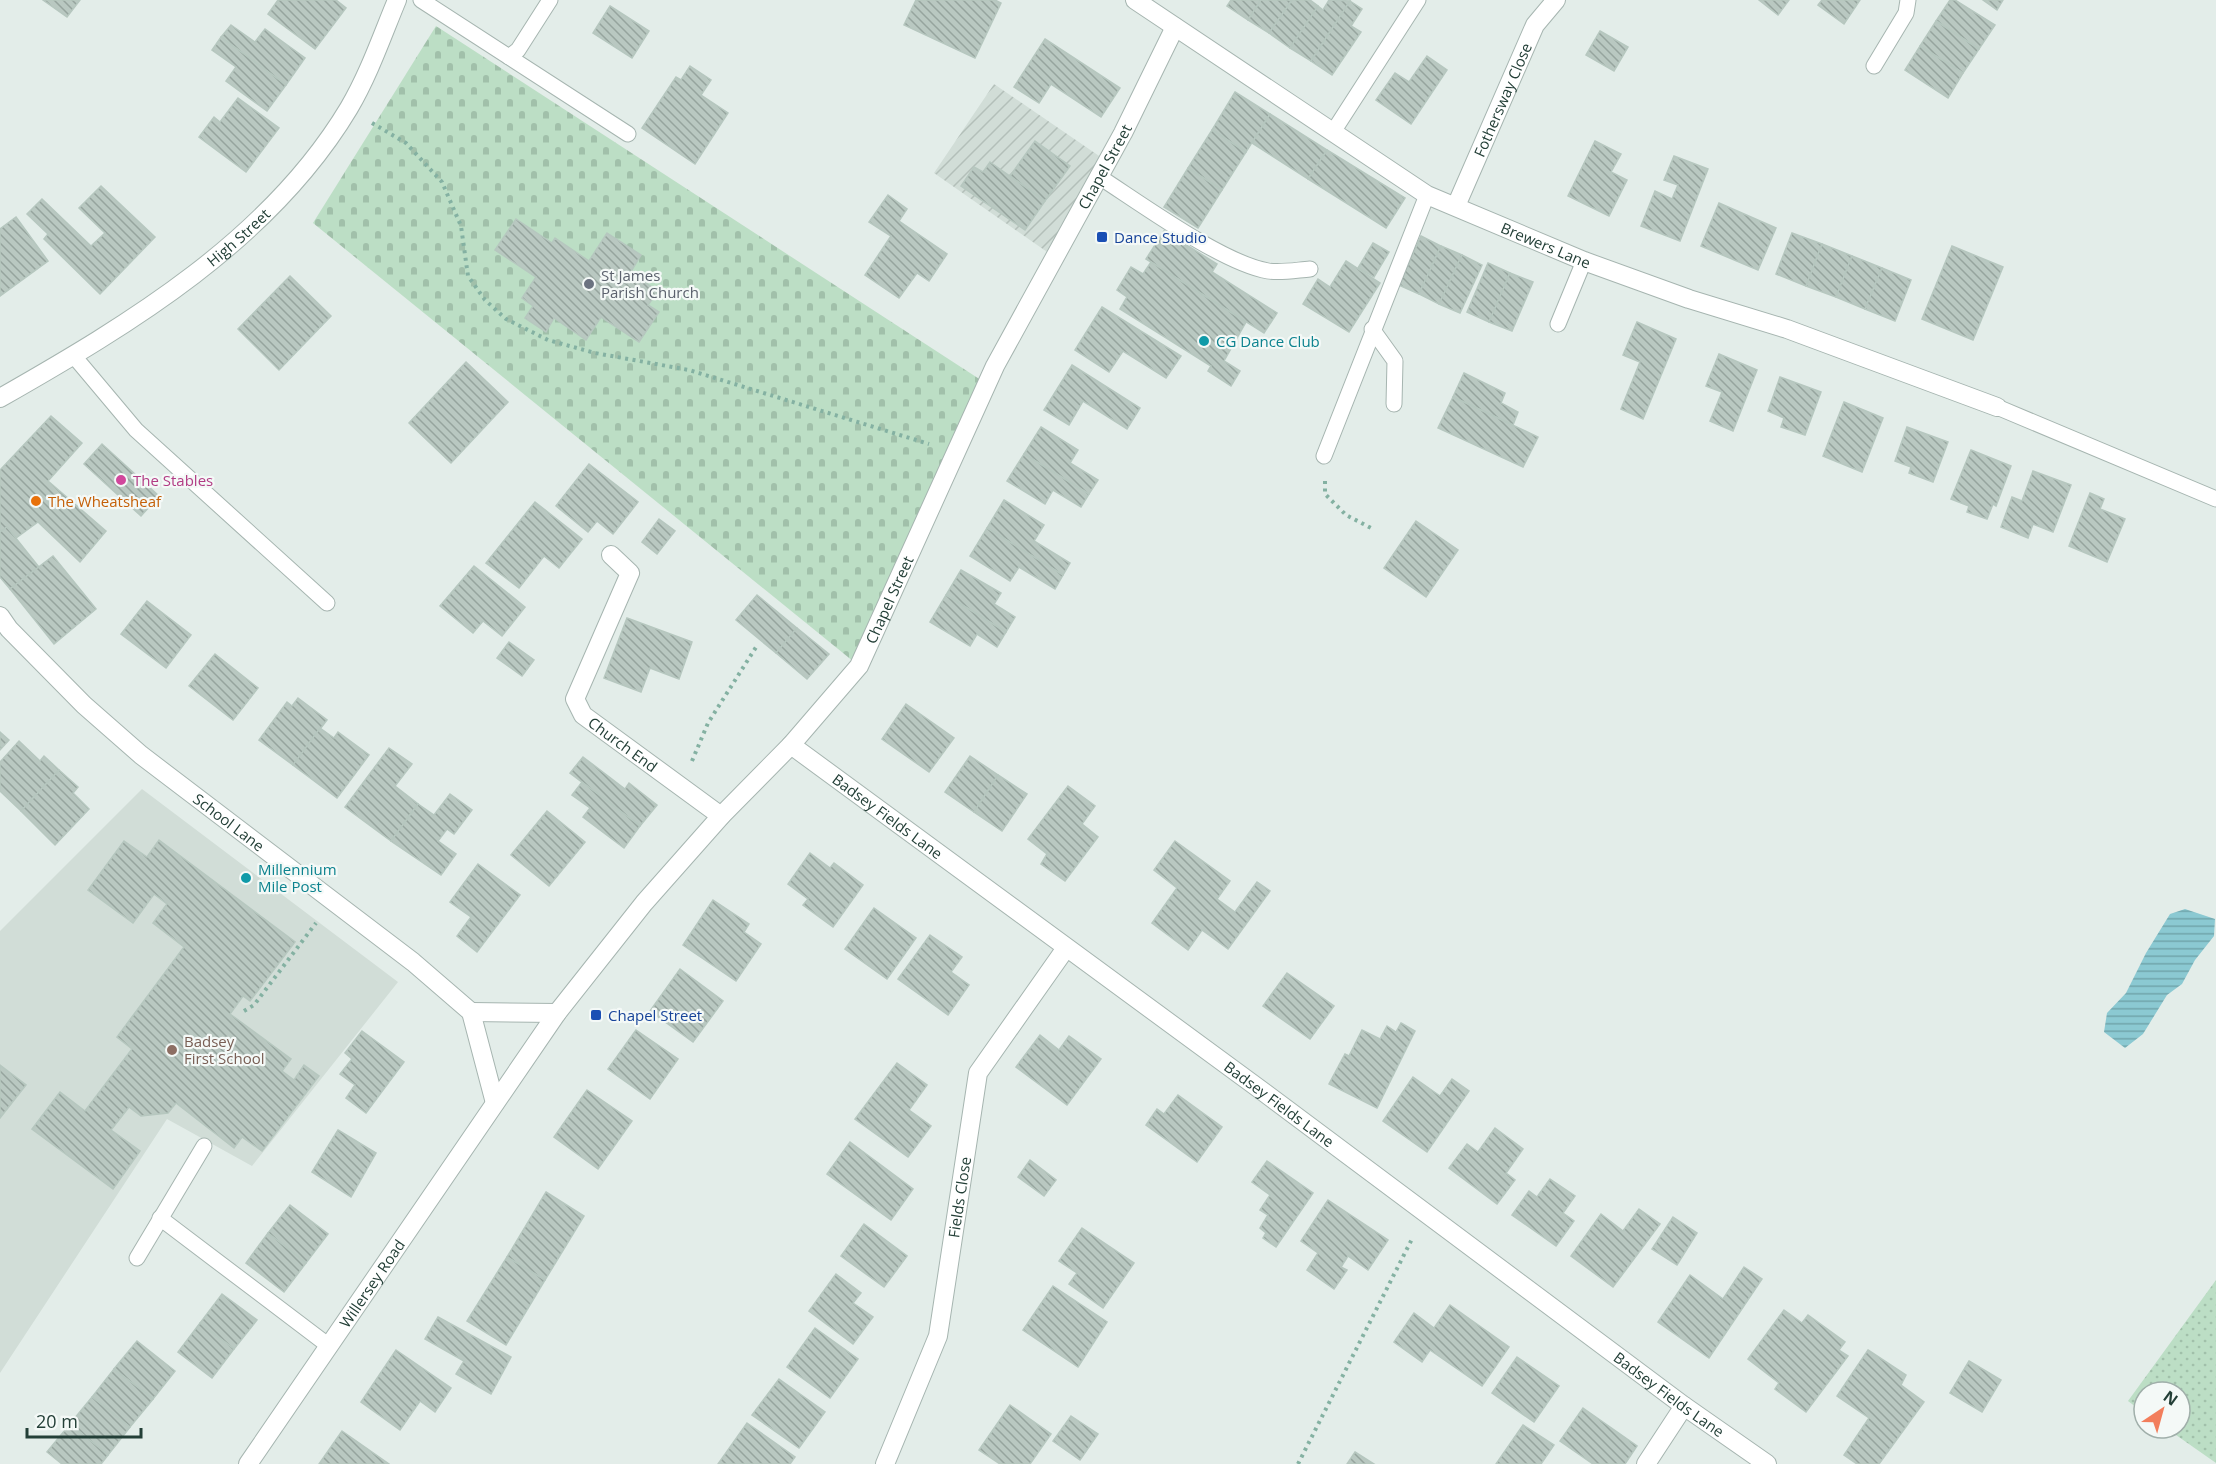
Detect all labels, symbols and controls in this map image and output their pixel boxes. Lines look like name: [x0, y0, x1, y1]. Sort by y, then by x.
street label: Fothersway Close: [1469, 40, 1536, 160]
street label: Chapel Street: [1073, 121, 1136, 213]
street label: High Street: [203, 204, 274, 271]
street label: Brewers Lane: [1498, 217, 1593, 273]
place label: Dance Studio: [1114, 227, 1207, 247]
marker: Dance Studio: [1095, 230, 1109, 244]
place label: St James Parish Church: [601, 265, 699, 302]
marker: St James Parish Church: [582, 277, 596, 291]
place label: CG Dance Club: [1216, 331, 1320, 351]
marker: CG Dance Club: [1197, 334, 1211, 348]
place label: The Stables: [133, 470, 213, 490]
marker: The Stables: [114, 473, 128, 487]
place label: The Wheatsheaf: [48, 491, 162, 511]
marker: The Wheatsheaf: [29, 494, 43, 508]
street label: Chapel Street: [861, 553, 918, 647]
street label: Church End: [584, 712, 662, 776]
street label: Badsey Fields Lane: [829, 769, 947, 863]
street label: School Lane: [189, 789, 269, 855]
place label: Millennium Mile Post: [258, 859, 337, 896]
marker: Millennium Mile Post: [239, 871, 253, 885]
place label: Chapel Street: [608, 1005, 702, 1025]
marker: Chapel Street: [589, 1008, 603, 1022]
place label: Badsey First School: [184, 1031, 265, 1068]
marker: Badsey First School: [165, 1043, 179, 1057]
street label: Badsey Fields Lane: [1220, 1056, 1338, 1151]
street label: Fields Close: [943, 1155, 975, 1239]
street label: Willersey Road: [335, 1235, 409, 1331]
street label: Badsey Fields Lane: [1610, 1347, 1728, 1441]
north arrow: [2132, 1380, 2192, 1440]
text: N: [2159, 1385, 2183, 1411]
scale bar: [27, 1401, 141, 1439]
text: 20 m: [36, 1409, 78, 1433]

